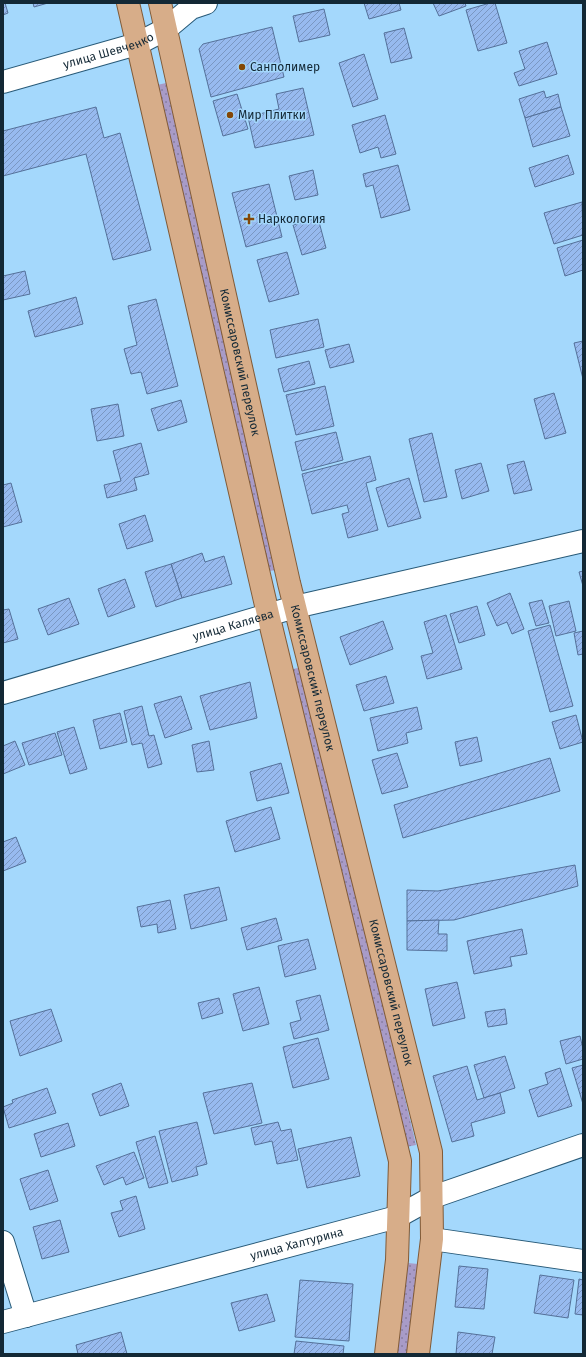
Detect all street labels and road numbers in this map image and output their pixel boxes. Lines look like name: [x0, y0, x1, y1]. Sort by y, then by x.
street label: улица Шевченко: [62, 30, 156, 72]
street label: Комиссаровский переулок: [217, 287, 263, 438]
street label: Комиссаровский переулок: [288, 603, 338, 753]
street label: улица Каляева: [191, 607, 275, 644]
street label: Комиссаровский переулок: [366, 918, 416, 1068]
street label: улица Халтурина: [249, 1225, 345, 1263]

